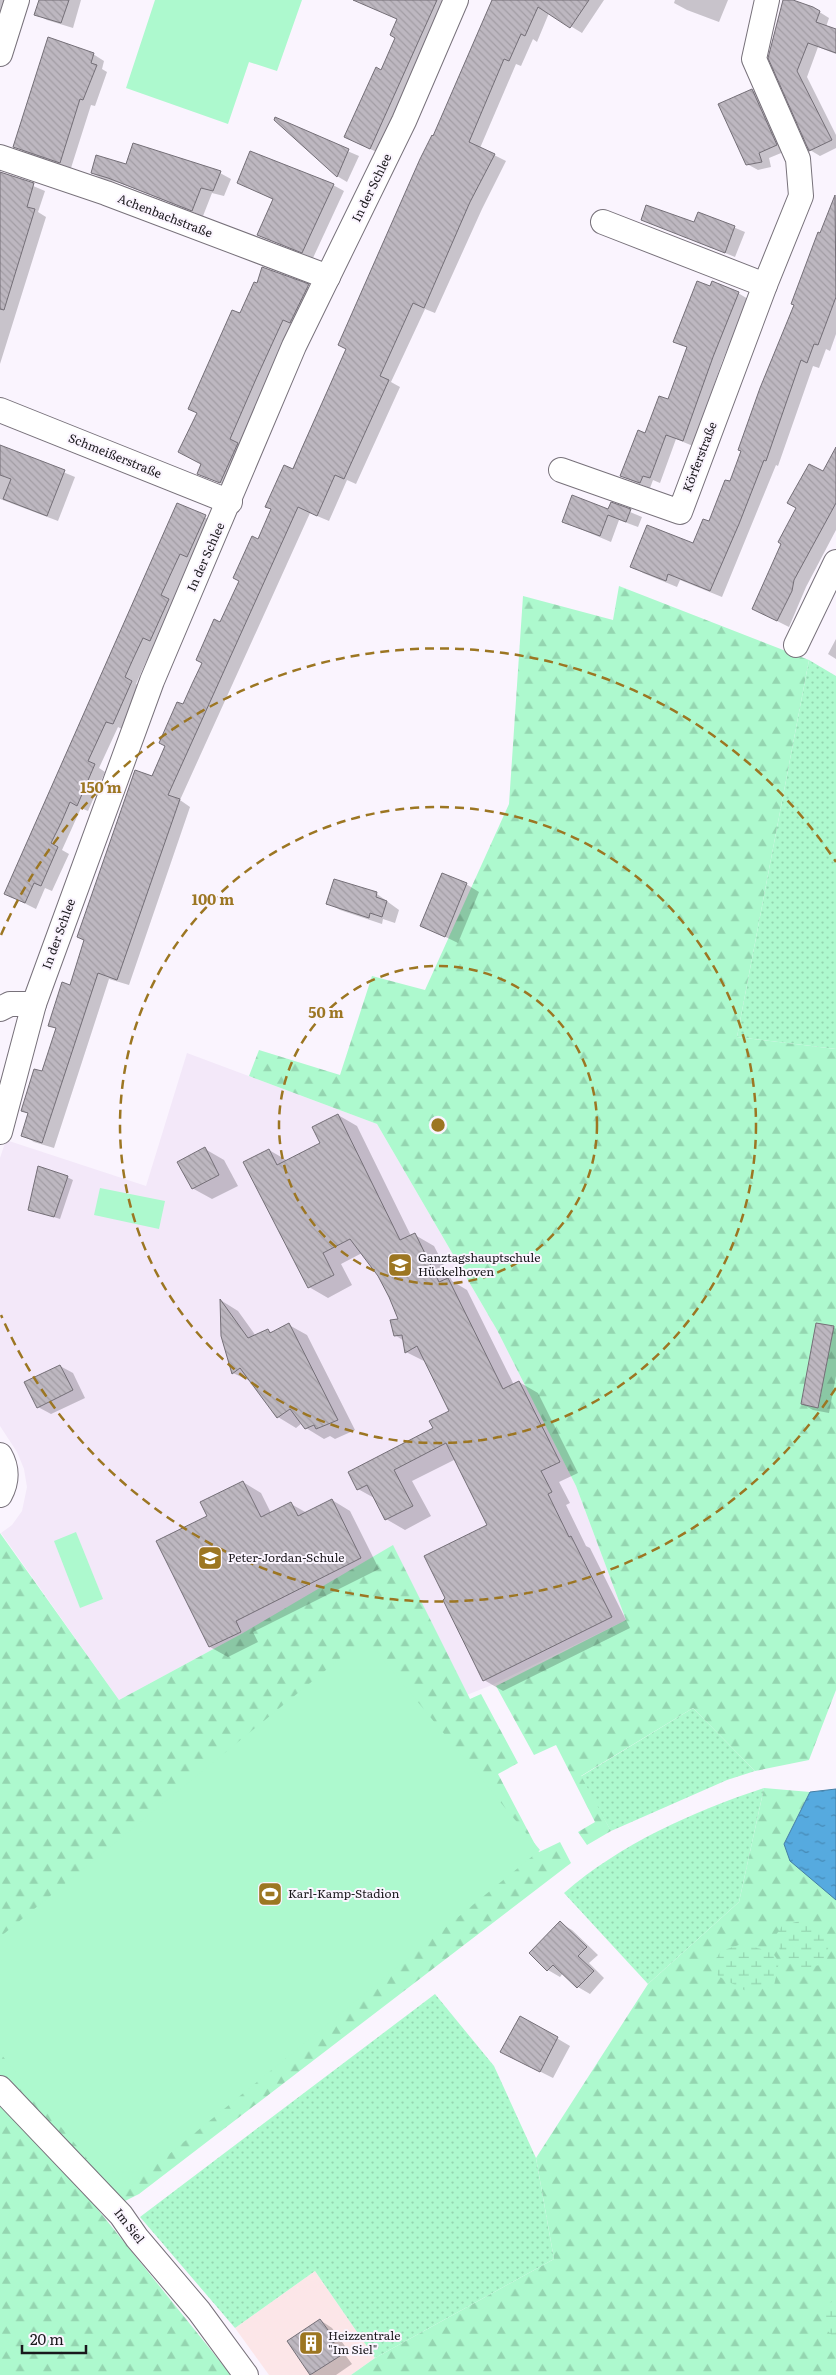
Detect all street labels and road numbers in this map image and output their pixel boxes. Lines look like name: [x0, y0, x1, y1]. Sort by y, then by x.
street label: In der Schlee: [347, 150, 395, 225]
street label: Achenbachstraße: [115, 189, 215, 241]
street label: Körferstraße: [677, 419, 721, 494]
street label: Schmeißerstraße: [66, 428, 165, 482]
street label: In der Schlee: [182, 519, 228, 594]
street label: In der Schlee: [37, 896, 79, 972]
street label: Im Siel: [110, 2204, 149, 2247]

